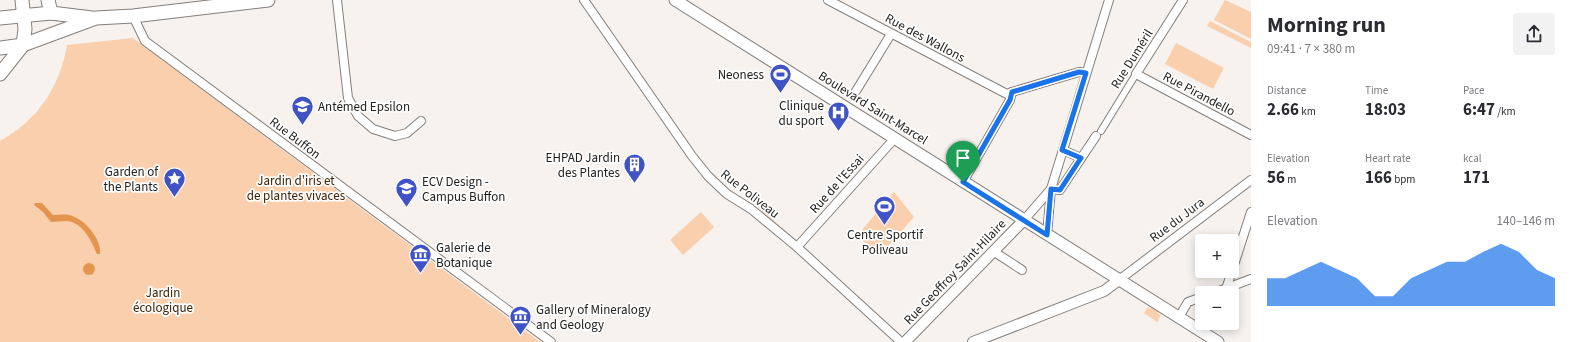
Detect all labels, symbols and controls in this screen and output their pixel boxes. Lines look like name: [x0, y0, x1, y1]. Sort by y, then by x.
street label: Rue des Wallons: [882, 9, 969, 67]
text: Morning run: [1267, 9, 1386, 41]
button: share: [1513, 13, 1555, 55]
street label: Rue Duméril: [1107, 26, 1157, 92]
text: 09:41 · 7 × 380 m: [1267, 40, 1355, 58]
sports icon: Neoness: [767, 62, 793, 95]
place label: Neoness: [718, 66, 765, 84]
street label: Boulevard Saint-Marcel: [815, 67, 931, 149]
street label: Rue Pirandello: [1160, 67, 1238, 121]
text: Distance: [1267, 83, 1306, 98]
text: Time: [1365, 83, 1388, 98]
text: Pace: [1463, 83, 1485, 98]
school or university icon: Antémed Epsilon: [289, 94, 315, 127]
place label: Clinique du sport: [778, 97, 825, 130]
place label: Antémed Epsilon: [318, 98, 410, 116]
text: 2.66: [1267, 98, 1299, 122]
text: 18:03: [1365, 98, 1406, 122]
text: 6:47: [1463, 98, 1495, 122]
hospital icon: Clinique du sport: [826, 100, 852, 133]
text: km: [1299, 104, 1316, 119]
text: /km: [1495, 104, 1516, 119]
street label: Rue Buffon: [266, 113, 324, 163]
pin: [946, 141, 980, 182]
icon: arrive: [952, 147, 974, 169]
place label: EHPAD Jardin des Plantes: [546, 149, 621, 182]
street label: Rue de l'Essai: [806, 151, 868, 217]
text: Elevation: [1267, 151, 1310, 166]
text: Heart rate: [1365, 151, 1411, 166]
text: kcal: [1463, 151, 1482, 166]
building icon: EHPAD Jardin des Plantes: [622, 152, 648, 185]
place label: Garden of the Plants: [103, 163, 159, 196]
street label: Rue Poliveau: [717, 165, 783, 223]
place icon: Garden of the Plants: [161, 166, 187, 199]
text: 56: [1267, 166, 1285, 190]
text: 166: [1365, 166, 1392, 190]
text: 171: [1463, 166, 1490, 190]
park label: Jardin d'iris et de plantes vivaces: [247, 172, 346, 205]
text: m: [1285, 172, 1296, 187]
text: bpm: [1392, 172, 1415, 187]
place label: ECV Design - Campus Buffon: [422, 173, 505, 206]
school or university icon: ECV Design - Campus Buffon: [394, 176, 420, 209]
street label: Rue du Jura: [1146, 193, 1208, 247]
sports icon: Centre Sportif Poliveau: [872, 194, 898, 227]
text: Elevation: [1267, 212, 1318, 230]
text: 140–146 m: [1497, 212, 1555, 230]
street label: Rue Geoffroy Saint-Hilaire: [900, 215, 1010, 329]
place label: Centre Sportif Poliveau: [847, 226, 924, 259]
map controls: [1195, 234, 1239, 330]
button: +: [1195, 234, 1239, 278]
place label: Galerie de Botanique: [436, 239, 492, 272]
museum icon: Galerie de Botanique: [408, 242, 434, 275]
park label: Jardin écologique: [133, 284, 193, 317]
button: −: [1195, 286, 1239, 330]
place label: Gallery of Mineralogy and Geology: [536, 301, 651, 334]
museum icon: Gallery of Mineralogy and Geology: [508, 304, 534, 337]

